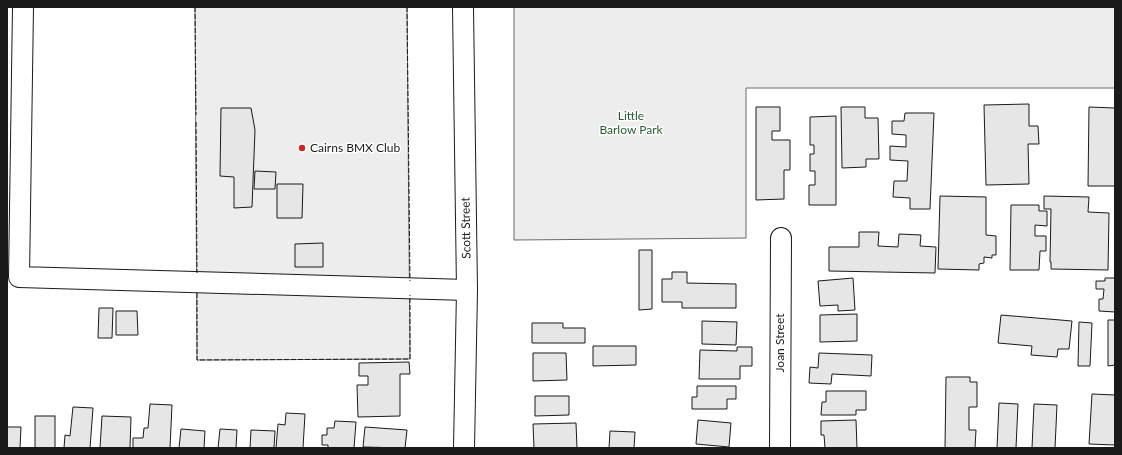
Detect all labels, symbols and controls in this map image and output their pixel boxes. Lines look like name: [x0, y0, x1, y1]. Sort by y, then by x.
park label: Little Barlow Park: [599, 108, 664, 137]
place label: Cairns BMX Club: [310, 140, 400, 155]
marker: Cairns BMX Club: [297, 143, 307, 153]
street label: Scott Street: [457, 196, 474, 259]
street label: Joan Street: [772, 313, 787, 373]

